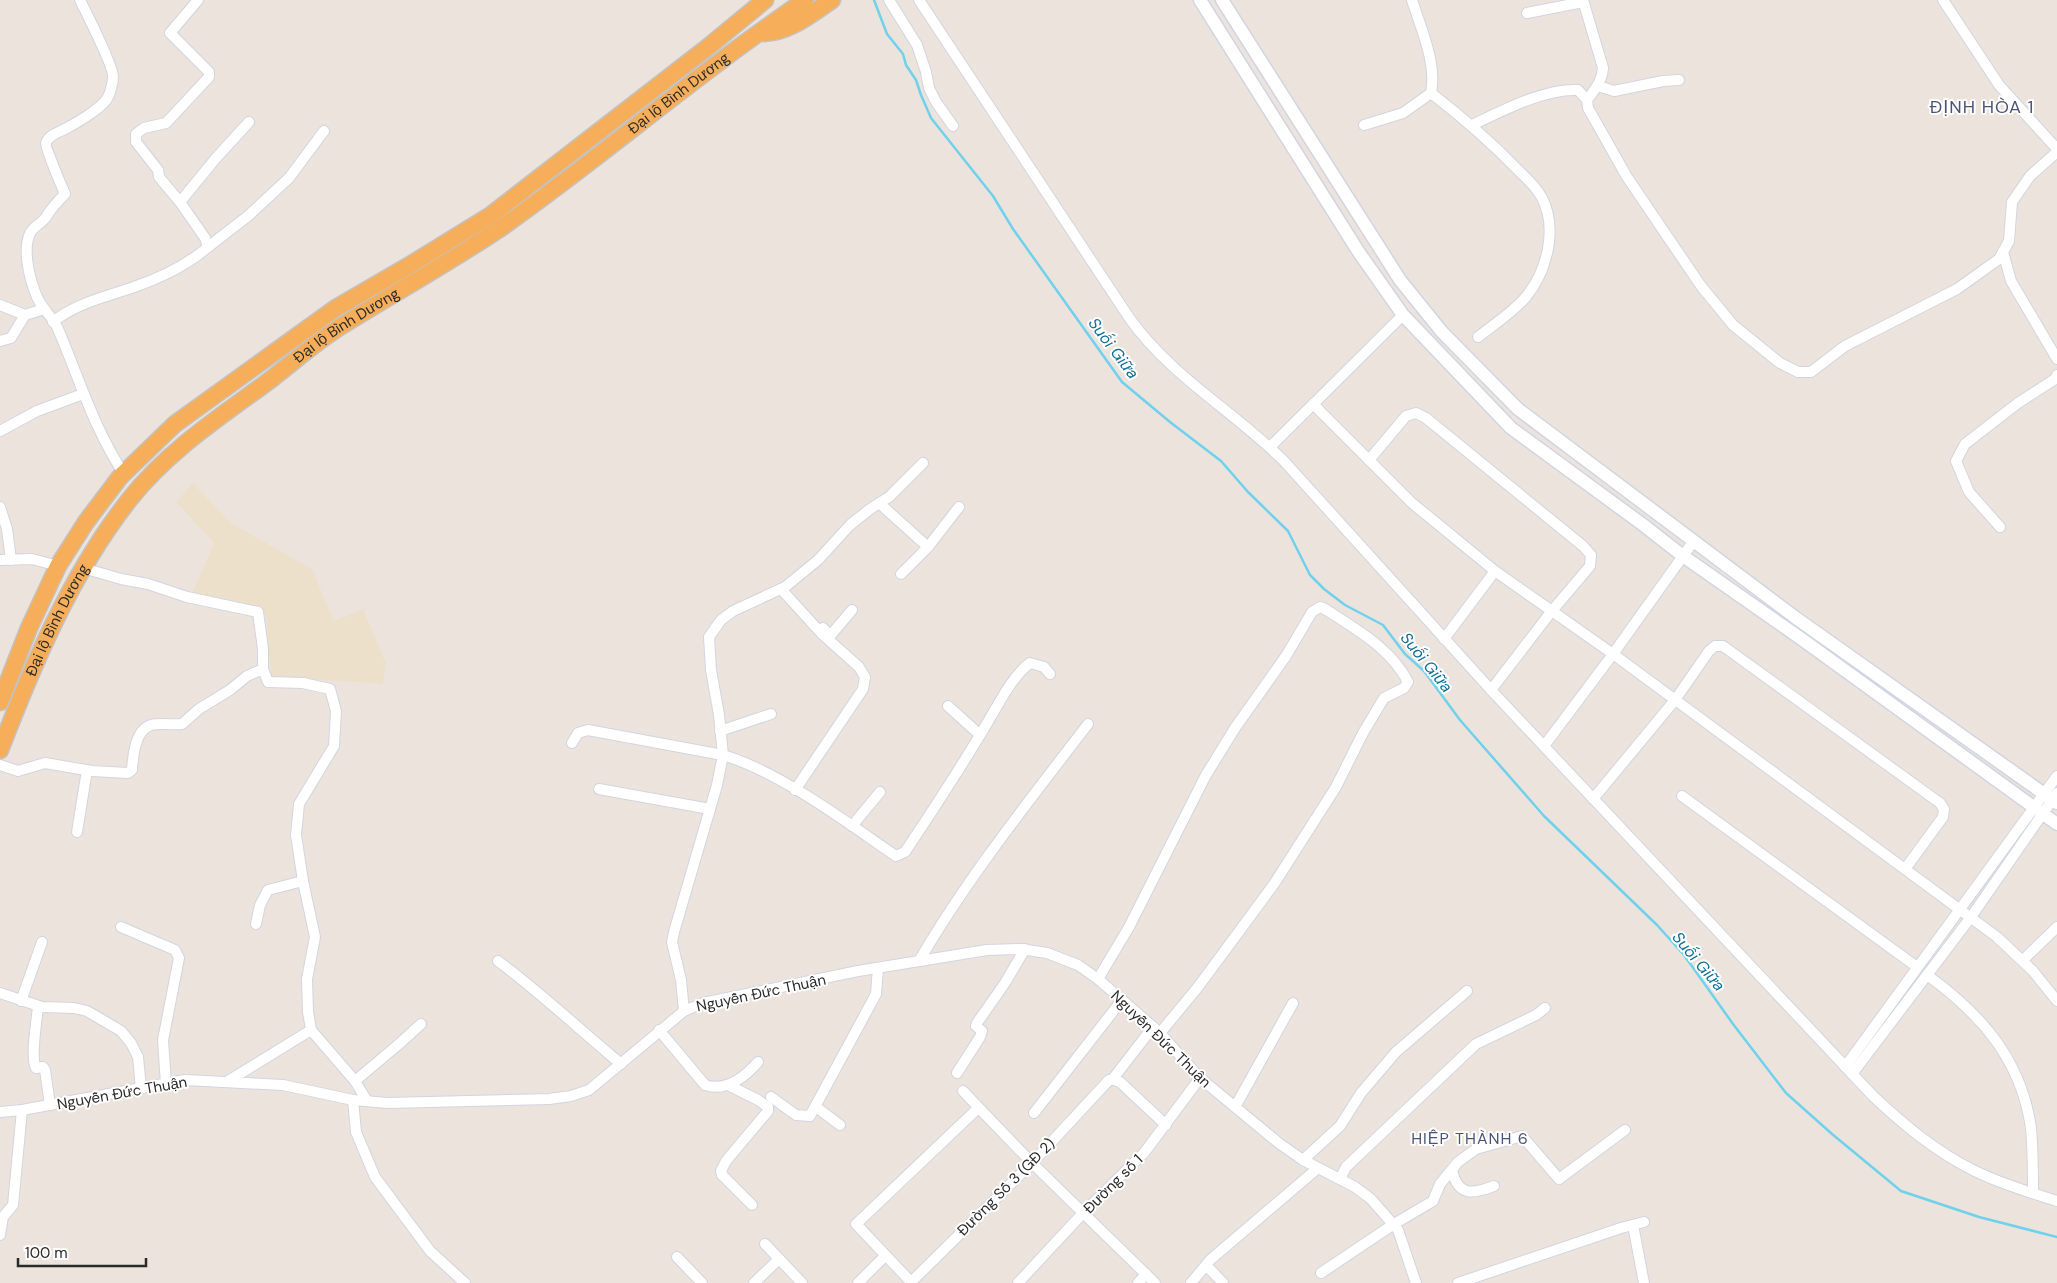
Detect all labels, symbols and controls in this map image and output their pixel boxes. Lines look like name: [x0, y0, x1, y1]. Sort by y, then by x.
street label: Đại lộ Bình Dương: [624, 48, 734, 139]
district label: ĐỊNH HÒA 1: [1930, 95, 2034, 119]
street label: Đại lộ Bình Dương: [289, 283, 403, 368]
water label: Suối Giữa: [1084, 313, 1144, 383]
street label: Đại lộ Bình Dương: [21, 560, 93, 679]
water label: Suối Giữa: [1396, 628, 1457, 697]
water label: Suối Giữa: [1668, 927, 1730, 996]
street label: Nguyễn Đức Thuận: [694, 970, 828, 1016]
street label: Nguyễn Đức Thuận: [1107, 986, 1215, 1092]
street label: Nguyễn Đức Thuận: [55, 1072, 189, 1114]
district label: HIỆP THÀNH 6: [1411, 1128, 1529, 1149]
street label: Đường Số 3 (GĐ 2): [953, 1134, 1059, 1240]
street label: Đường số 1: [1079, 1150, 1147, 1218]
scale bar: [18, 1236, 145, 1268]
text: 100 m: [25, 1243, 68, 1263]

